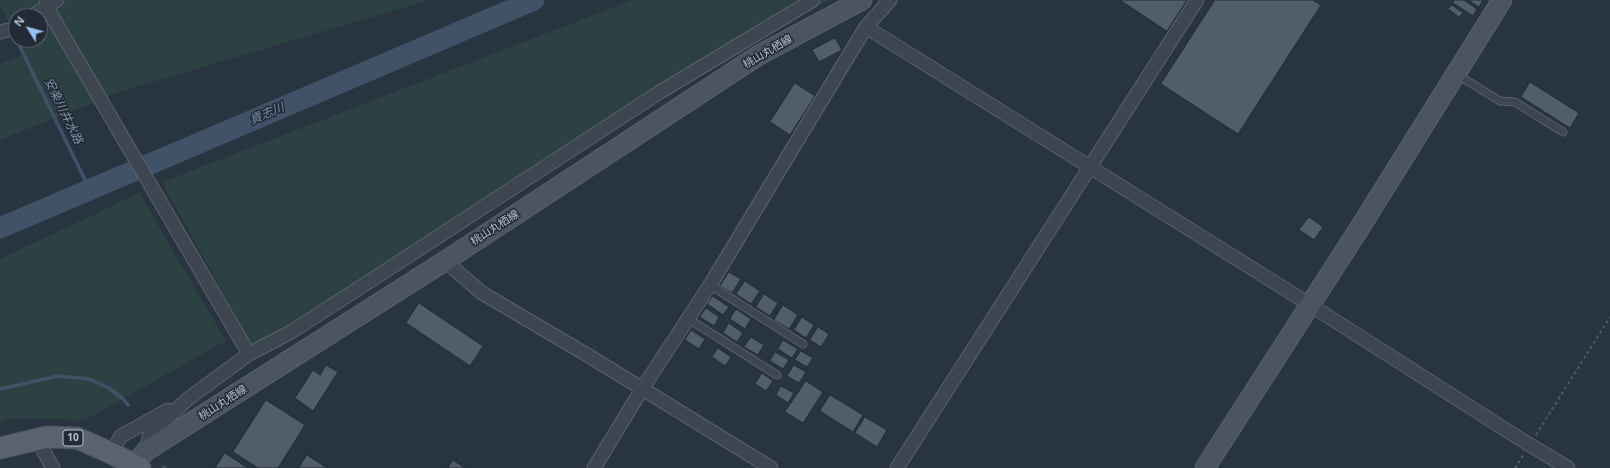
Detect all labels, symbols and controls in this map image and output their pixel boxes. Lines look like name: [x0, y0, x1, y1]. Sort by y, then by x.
north arrow: [8, 8, 48, 48]
text: N: [10, 13, 27, 29]
street label: 桃山丸栖線: [741, 33, 795, 71]
water label: 安楽川井水路: [41, 75, 85, 147]
water label: 貴志川: [248, 100, 286, 128]
street label: 桃山丸栖線: [468, 207, 522, 249]
street label: 桃山丸栖線: [196, 382, 250, 424]
road number: 10: [63, 430, 83, 446]

